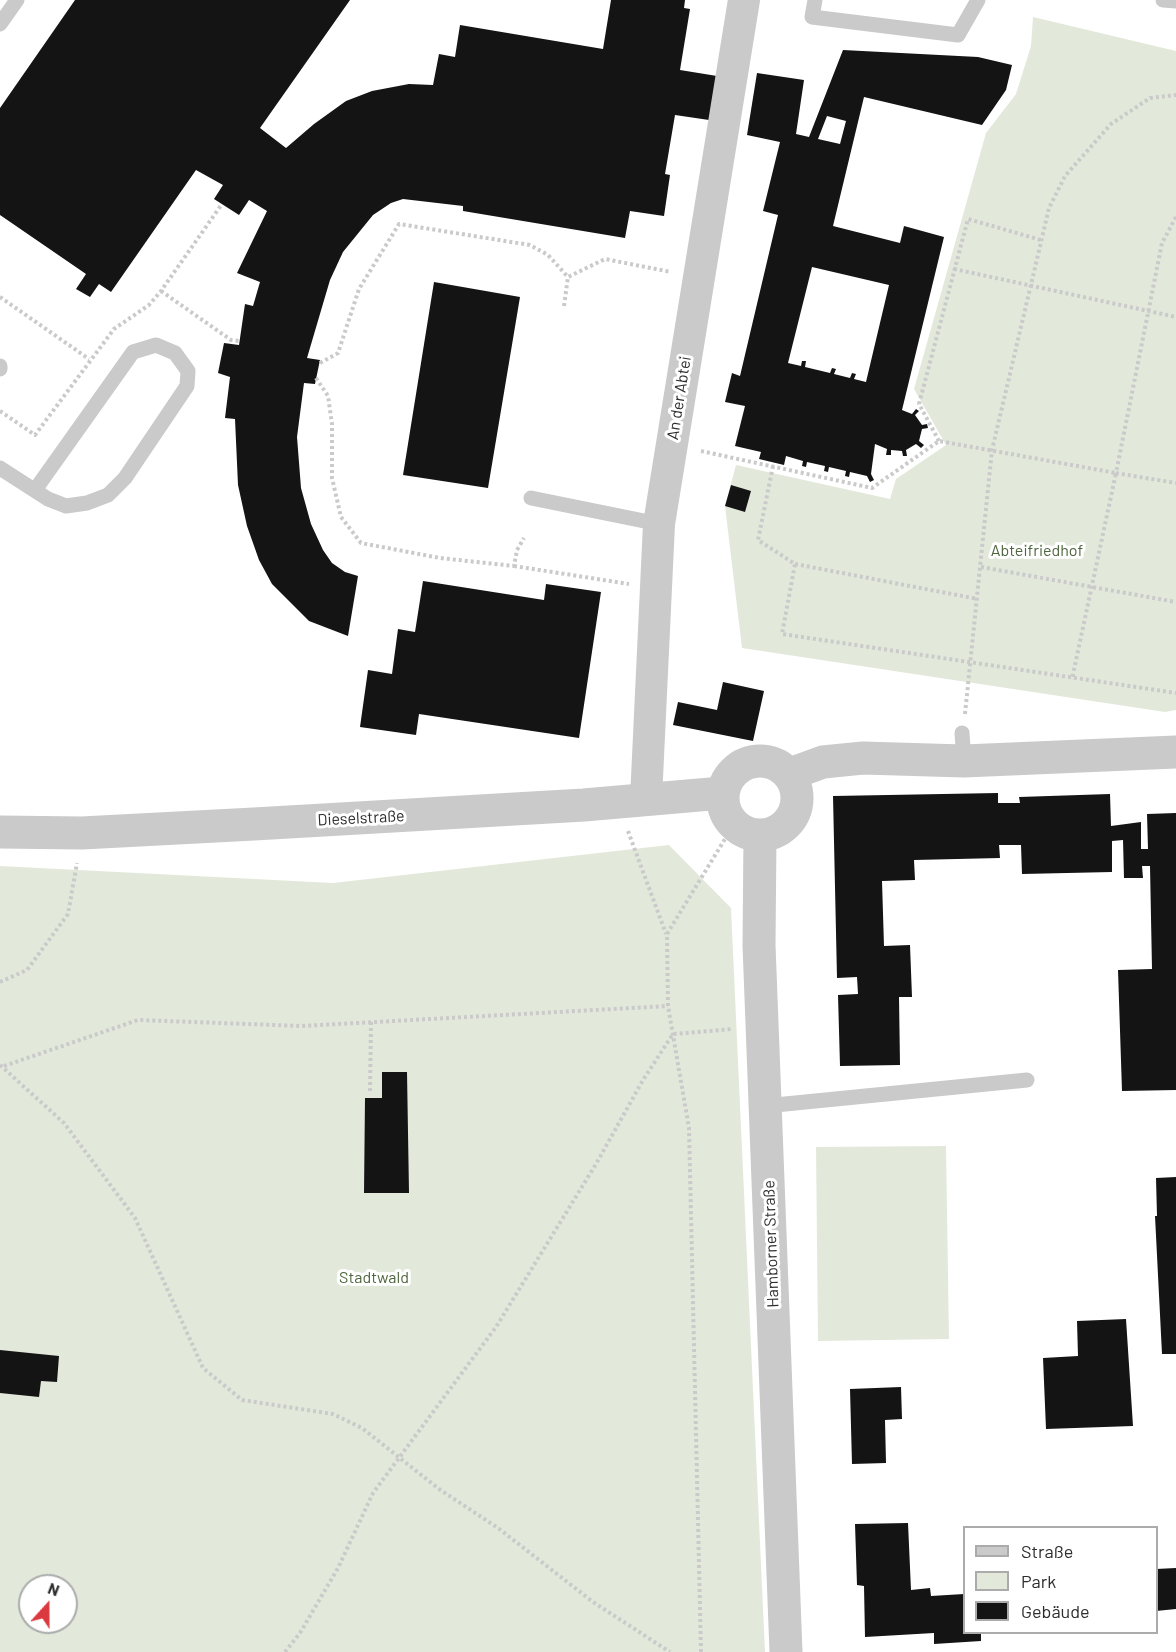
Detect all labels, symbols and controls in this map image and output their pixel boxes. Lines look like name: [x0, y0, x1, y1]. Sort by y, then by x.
street label: An der Abtei: [663, 355, 695, 441]
park label: Abteifriedhof: [991, 541, 1083, 561]
street label: Dieselstraße: [317, 806, 405, 830]
street label: Hamborner Straße: [759, 1180, 783, 1308]
park label: Stadtwald: [339, 1268, 409, 1288]
legend: [963, 1526, 1158, 1634]
text: Straße: [1021, 1540, 1073, 1562]
text: Park: [1021, 1570, 1056, 1592]
north arrow: [18, 1574, 78, 1634]
text: N: [46, 1578, 62, 1599]
text: Gebäude: [1021, 1600, 1090, 1622]

